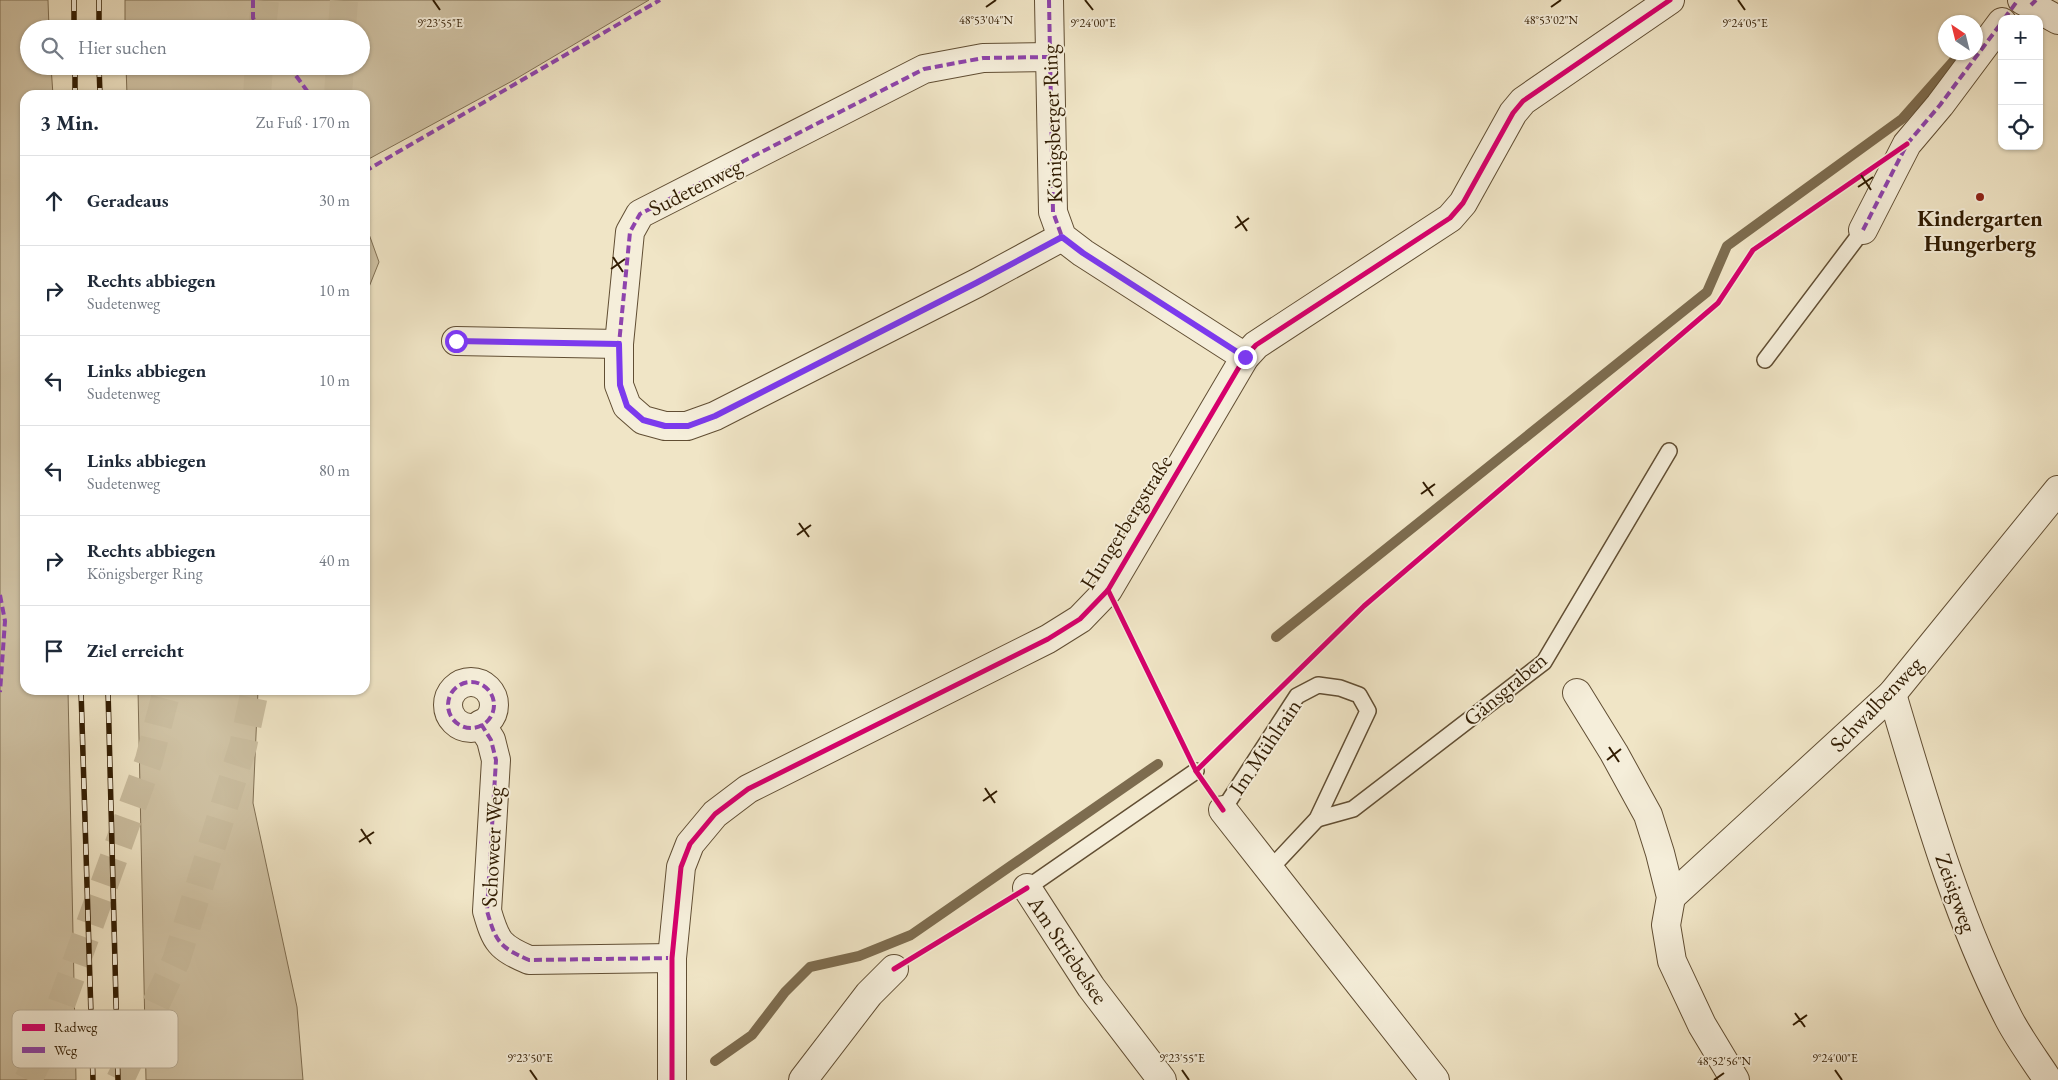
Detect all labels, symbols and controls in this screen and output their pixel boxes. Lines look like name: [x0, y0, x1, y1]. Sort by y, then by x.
text: 48°53'04"N: [959, 12, 1013, 28]
text: 48°53'02"N: [1524, 12, 1578, 28]
text: 9°23'55"E: [417, 15, 463, 31]
text: 9°24'00"E: [1070, 15, 1116, 31]
text: 9°24'05"E: [1722, 15, 1768, 31]
north arrow: [1938, 15, 1983, 60]
map controls: [1998, 15, 2043, 150]
button: +: [1998, 15, 2043, 60]
search box: [20, 20, 370, 75]
icon: search: [38, 34, 66, 62]
text: Hier suchen: [78, 35, 167, 60]
street label: Königsberger Ring: [1035, 44, 1069, 204]
button: −: [1998, 60, 2043, 105]
button: locate: [1998, 105, 2043, 150]
text: 3 Min.: [40, 109, 99, 136]
text: Zu Fuß · 170 m: [256, 112, 350, 133]
street label: Sudetenweg: [644, 151, 747, 223]
icon: ahead: [40, 187, 68, 215]
text: Geradeaus: [87, 188, 169, 213]
text: 30 m: [319, 190, 350, 211]
marker: Kindergarten Hungerberg: [1974, 191, 1986, 203]
place label: Kindergarten Hungerberg: [1917, 204, 2043, 258]
text: Rechts abbiegen: [87, 268, 216, 293]
icon: right: [40, 277, 68, 305]
text: 10 m: [319, 280, 350, 301]
text: Sudetenweg: [87, 293, 160, 314]
route start: [445, 330, 468, 353]
route end: [1234, 346, 1257, 369]
text: Links abbiegen: [87, 358, 206, 383]
icon: left: [40, 367, 68, 395]
text: 10 m: [319, 370, 350, 391]
text: Sudetenweg: [87, 383, 160, 404]
text: Links abbiegen: [87, 448, 206, 473]
street label: Hungerbergstraße: [1073, 449, 1179, 595]
icon: left: [40, 457, 68, 485]
text: 80 m: [319, 460, 350, 481]
text: Sudetenweg: [87, 473, 160, 494]
text: Rechts abbiegen: [87, 538, 216, 563]
icon: right: [40, 547, 68, 575]
text: 40 m: [319, 550, 350, 571]
text: Königsberger Ring: [87, 563, 203, 584]
icon: arrive: [40, 637, 68, 665]
text: Ziel erreicht: [87, 638, 184, 663]
street label: Gänsgraben: [1457, 645, 1553, 732]
street label: Schwalbenweg: [1823, 650, 1929, 758]
street label: Im Mühlrain: [1222, 693, 1308, 801]
street label: Schoweer Weg: [474, 786, 510, 908]
street label: Zeisigweg: [1928, 850, 1984, 937]
street label: Am Striebelsee: [1021, 889, 1115, 1010]
legend: [12, 1010, 178, 1068]
text: Radweg: [54, 1018, 98, 1036]
text: Weg: [54, 1041, 78, 1059]
text: 9°23'50"E: [507, 1050, 553, 1066]
text: 9°23'55"E: [1159, 1050, 1205, 1066]
text: 9°24'00"E: [1812, 1050, 1858, 1066]
text: 48°52'56"N: [1697, 1053, 1751, 1069]

